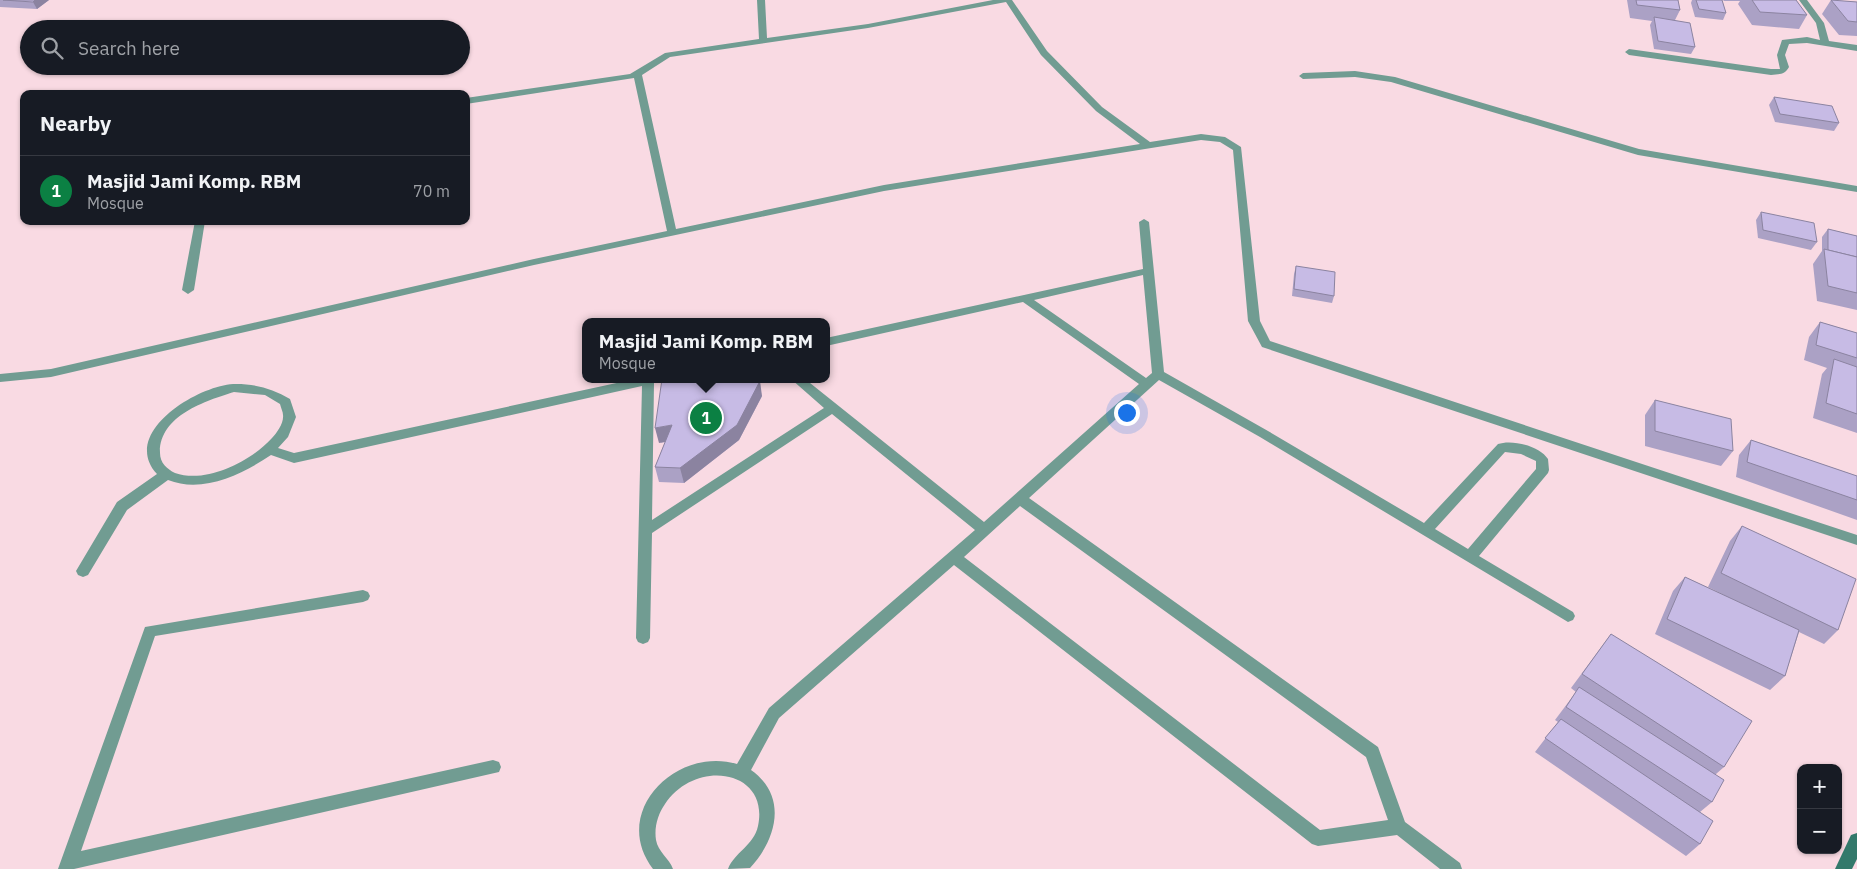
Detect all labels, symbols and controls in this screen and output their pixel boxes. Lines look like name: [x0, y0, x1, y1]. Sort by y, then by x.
search box: [20, 20, 470, 75]
icon: search: [38, 34, 66, 62]
text: Search here: [78, 36, 180, 60]
text: Nearby: [40, 109, 111, 137]
text: Masjid Jami Komp. RBM: [87, 169, 301, 193]
text: 1: [51, 181, 61, 201]
text: 70 m: [413, 181, 450, 201]
text: Mosque: [87, 193, 144, 213]
popup: [582, 318, 830, 383]
text: Masjid Jami Komp. RBM: [599, 329, 813, 353]
text: Mosque: [599, 353, 656, 373]
pin: 1: [690, 399, 722, 437]
your location: [1114, 400, 1140, 426]
map controls: [1797, 764, 1842, 854]
button: +: [1797, 764, 1842, 809]
button: −: [1797, 809, 1842, 854]

